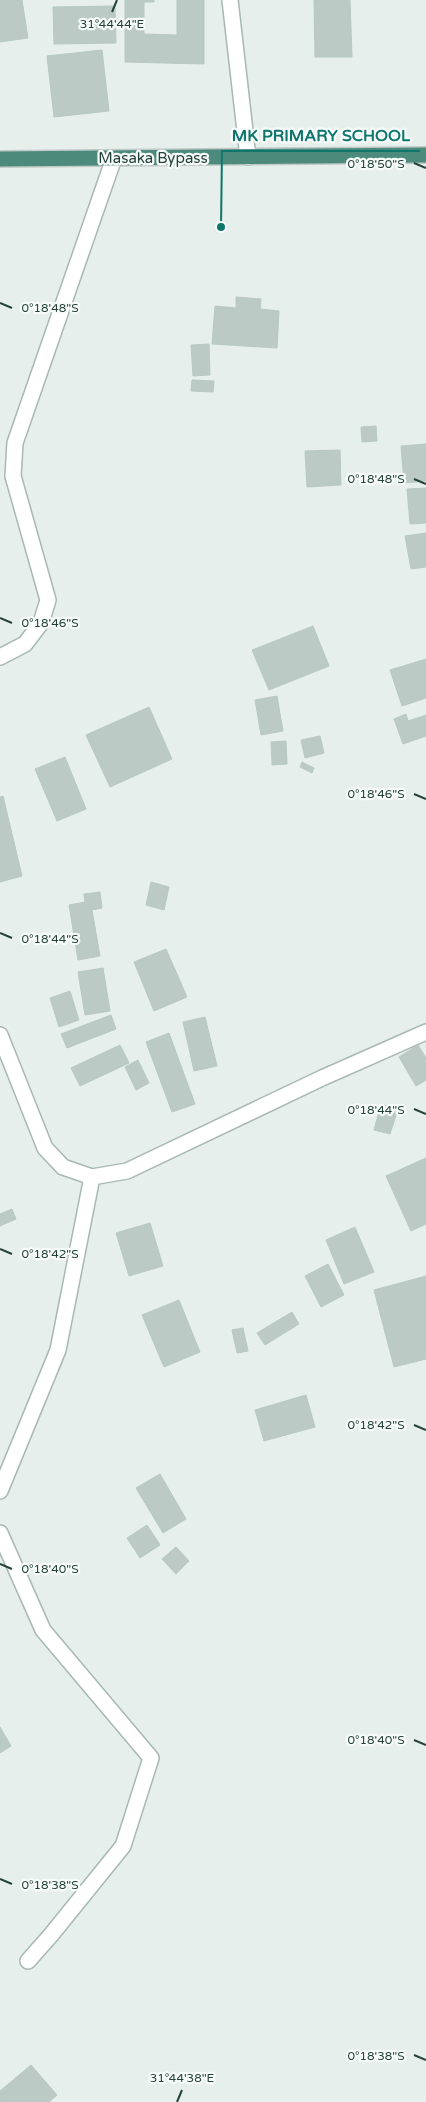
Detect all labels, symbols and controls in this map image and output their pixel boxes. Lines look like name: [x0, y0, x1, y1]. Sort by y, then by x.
text: 31°44'44"E: [80, 17, 145, 31]
callout: MK PRIMARY SCHOOL: [222, 120, 420, 151]
text: MK PRIMARY SCHOOL: [232, 126, 411, 146]
street label: Masaka Bypass: [98, 149, 208, 167]
text: 0°18'50"S: [347, 157, 405, 171]
text: 0°18'48"S: [21, 301, 79, 315]
text: 0°18'48"S: [347, 472, 405, 486]
text: 0°18'46"S: [21, 616, 79, 630]
text: 0°18'46"S: [347, 787, 405, 801]
text: 0°18'44"S: [21, 932, 79, 946]
text: 0°18'44"S: [347, 1103, 405, 1117]
text: 0°18'42"S: [21, 1247, 79, 1261]
text: 0°18'42"S: [347, 1418, 405, 1432]
text: 0°18'40"S: [21, 1562, 79, 1576]
text: 0°18'40"S: [347, 1733, 405, 1747]
text: 0°18'38"S: [21, 1878, 79, 1892]
text: 0°18'38"S: [347, 2049, 405, 2063]
text: 31°44'38"E: [150, 2071, 215, 2085]

